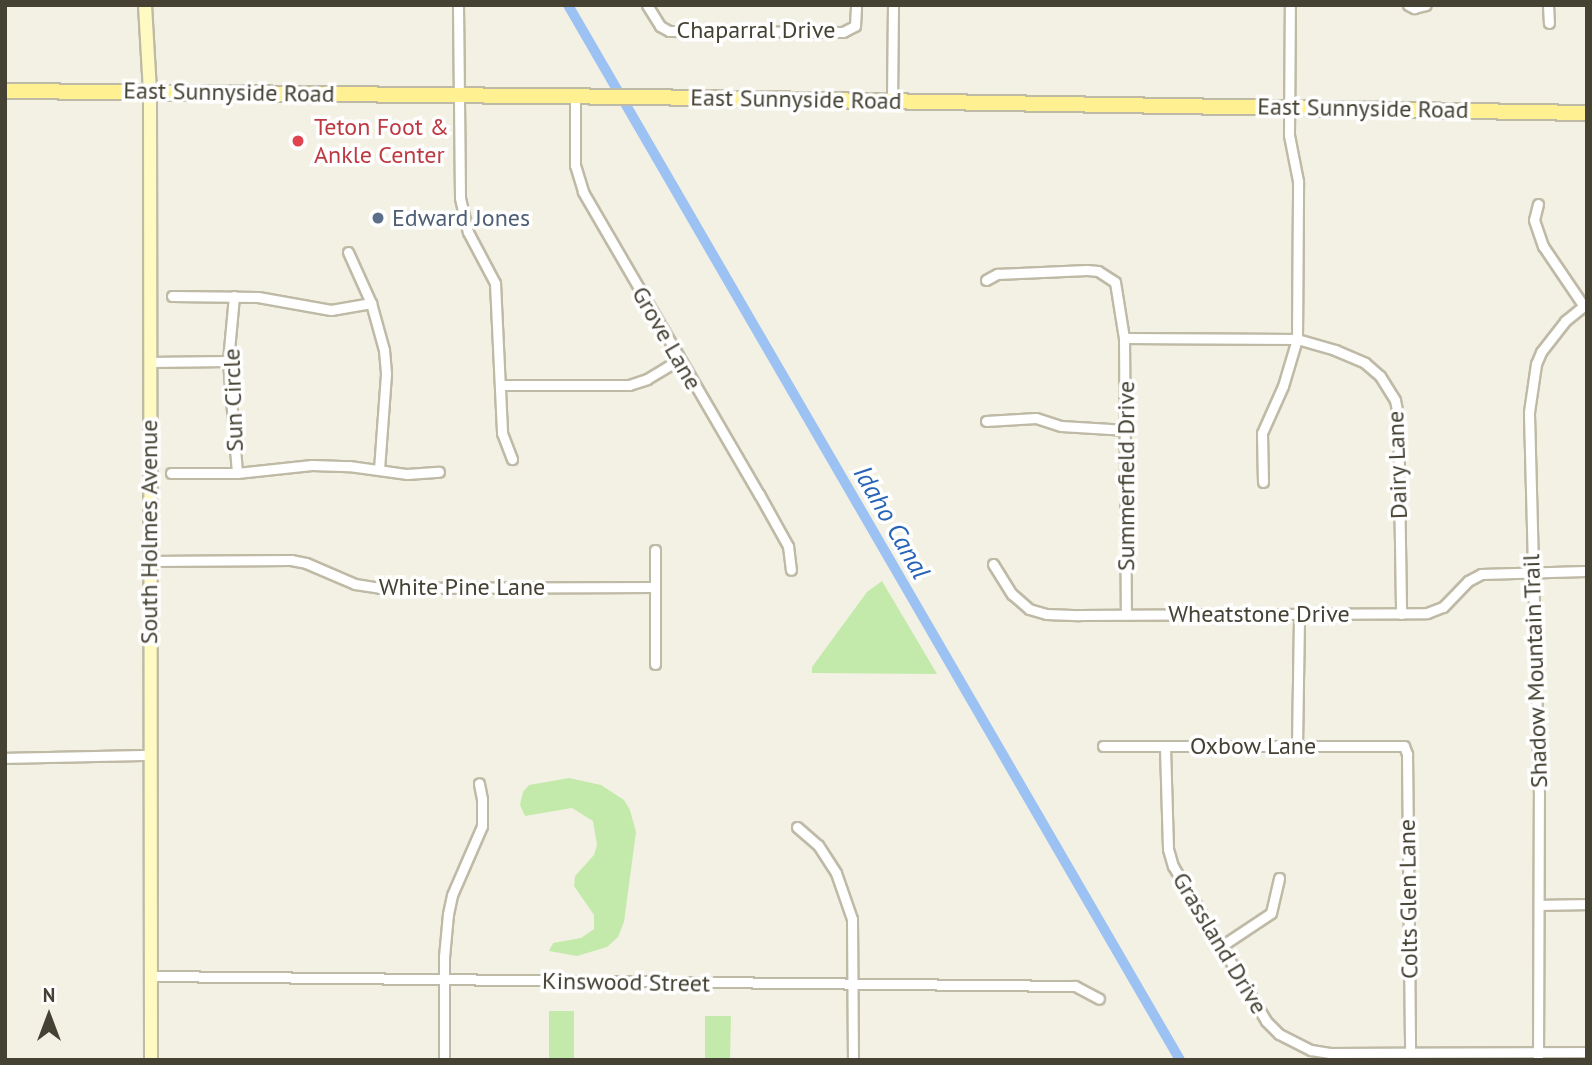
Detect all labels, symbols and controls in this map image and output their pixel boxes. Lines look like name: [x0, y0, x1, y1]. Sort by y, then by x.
street label: Chaparral Drive: [676, 16, 836, 44]
street label: East Sunnyside Road: [123, 76, 335, 108]
street label: East Sunnyside Road: [690, 83, 902, 115]
street label: East Sunnyside Road: [1257, 92, 1469, 124]
place label: Teton Foot & Ankle Center: [314, 113, 449, 169]
marker: Teton Foot & Ankle Center: [288, 131, 308, 151]
place label: Edward Jones: [392, 204, 530, 232]
marker: Edward Jones: [370, 210, 386, 226]
street label: Grove Lane: [626, 281, 708, 395]
street label: Sun Circle: [217, 348, 249, 452]
street label: Summerfield Drive: [1112, 381, 1140, 571]
street label: Dairy Lane: [1381, 410, 1413, 520]
street label: South Holmes Avenue: [135, 419, 163, 645]
water label: Idaho Canal: [847, 460, 937, 584]
street label: Shadow Mountain Trail: [1516, 553, 1554, 789]
street label: White Pine Lane: [379, 573, 545, 601]
street label: Wheatstone Drive: [1168, 600, 1350, 628]
street label: Oxbow Lane: [1190, 732, 1316, 760]
street label: Colts Glen Lane: [1392, 819, 1424, 979]
street label: Grassland Drive: [1166, 867, 1274, 1019]
street label: Kinswood Street: [542, 966, 710, 998]
north arrow: [14, 981, 84, 1051]
text: N: [43, 983, 55, 1007]

